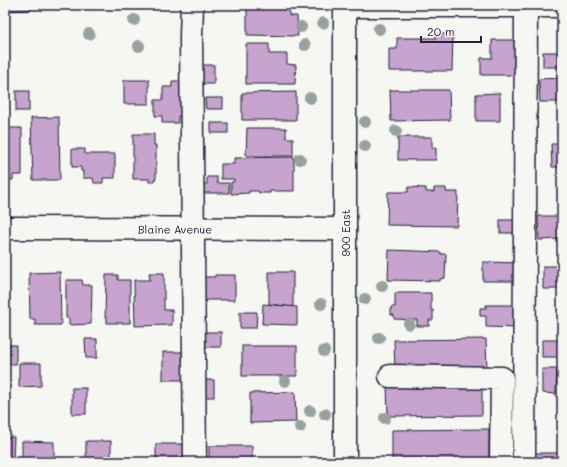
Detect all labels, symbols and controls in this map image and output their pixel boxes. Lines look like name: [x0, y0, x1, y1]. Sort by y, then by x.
scale bar: [421, 18, 481, 44]
text: 20 m: [427, 23, 455, 39]
street label: 900 East: [338, 209, 353, 256]
street label: Blaine Avenue: [138, 221, 212, 236]

